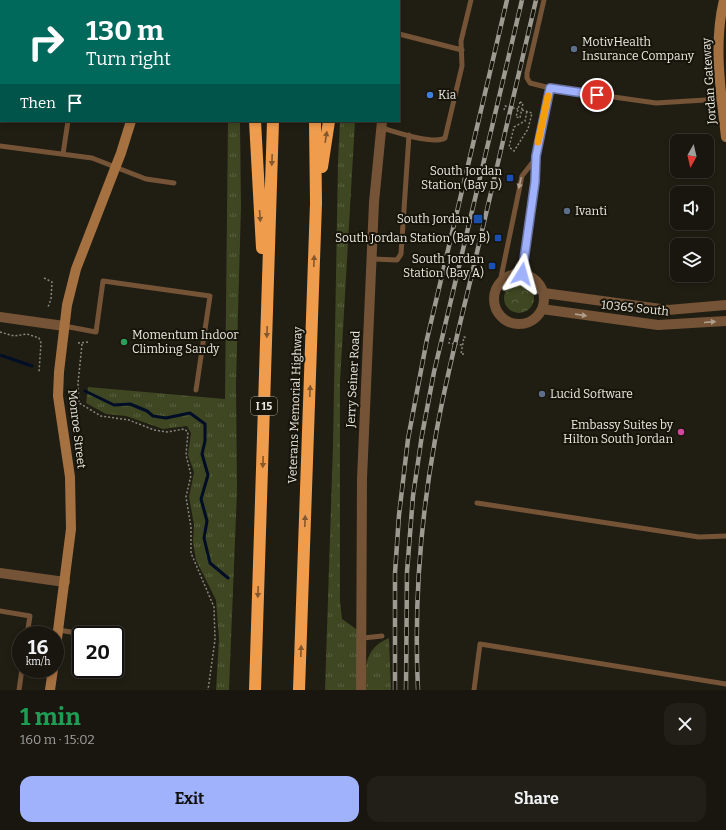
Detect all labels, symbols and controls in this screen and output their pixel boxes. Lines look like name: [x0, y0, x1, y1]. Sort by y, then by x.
text: 130 m: [86, 14, 164, 47]
icon: right: [20, 16, 72, 68]
place label: MotivHealth Insurance Company: [582, 35, 695, 63]
street label: Jordan Gateway: [699, 36, 719, 126]
marker: MotivHealth Insurance Company: [569, 44, 579, 54]
text: Turn right: [86, 48, 171, 70]
pin: [580, 78, 614, 112]
icon: arrive: [586, 84, 608, 106]
place label: Kia: [438, 88, 457, 102]
marker: Kia: [425, 90, 435, 100]
icon: arrive: [64, 92, 86, 114]
text: Then: [20, 94, 56, 112]
one-way arrow: [323, 131, 329, 143]
north arrow: [670, 134, 714, 178]
map controls: [670, 134, 714, 282]
one-way arrow: [269, 154, 275, 167]
place label: South Jordan Station (Bay D): [421, 164, 502, 192]
marker: South Jordan Station (Bay D): [505, 173, 515, 183]
one-way arrow: [517, 177, 523, 190]
button: sound: [670, 186, 714, 230]
place label: Ivanti: [575, 204, 608, 218]
marker: Ivanti: [562, 206, 572, 216]
one-way arrow: [257, 210, 264, 222]
place label: South Jordan: [397, 212, 469, 226]
marker: South Jordan: [472, 213, 484, 225]
place label: South Jordan Station (Bay B): [335, 230, 490, 245]
marker: South Jordan Station (Bay B): [493, 233, 503, 243]
button: layers: [670, 238, 714, 282]
place label: South Jordan Station (Bay A): [403, 252, 484, 280]
position arrow: [501, 253, 543, 295]
one-way arrow: [311, 255, 318, 267]
marker: South Jordan Station (Bay A): [487, 261, 497, 271]
street label: 10365 South: [600, 297, 670, 319]
one-way arrow: [575, 312, 587, 318]
one-way arrow: [704, 319, 716, 326]
one-way arrow: [264, 326, 270, 339]
street label: Veterans Memorial Highway: [285, 326, 305, 484]
place label: Momentum Indoor Climbing Sandy: [132, 328, 239, 356]
street label: Jerry Seiner Road: [343, 330, 363, 429]
marker: Momentum Indoor Climbing Sandy: [119, 337, 129, 347]
one-way arrow: [307, 384, 313, 397]
place label: Lucid Software: [550, 387, 633, 401]
street label: Monroe Street: [65, 389, 89, 470]
marker: Lucid Software: [537, 389, 547, 399]
road number: I 15: [251, 397, 277, 415]
place label: Embassy Suites by Hilton South Jordan: [563, 418, 674, 446]
marker: Embassy Suites by Hilton South Jordan: [676, 427, 686, 437]
one-way arrow: [259, 456, 266, 468]
one-way arrow: [302, 514, 308, 527]
one-way arrow: [255, 586, 262, 598]
speed limit sign: 20: [72, 626, 124, 678]
text: 16: [28, 635, 48, 659]
one-way arrow: [297, 645, 304, 657]
text: km/h: [26, 656, 50, 668]
text: 1 min: [20, 703, 81, 731]
button: close: [664, 703, 706, 745]
text: 160 m · 15:02: [20, 732, 95, 747]
button: Exit: [20, 776, 359, 822]
button: Share: [367, 776, 706, 822]

